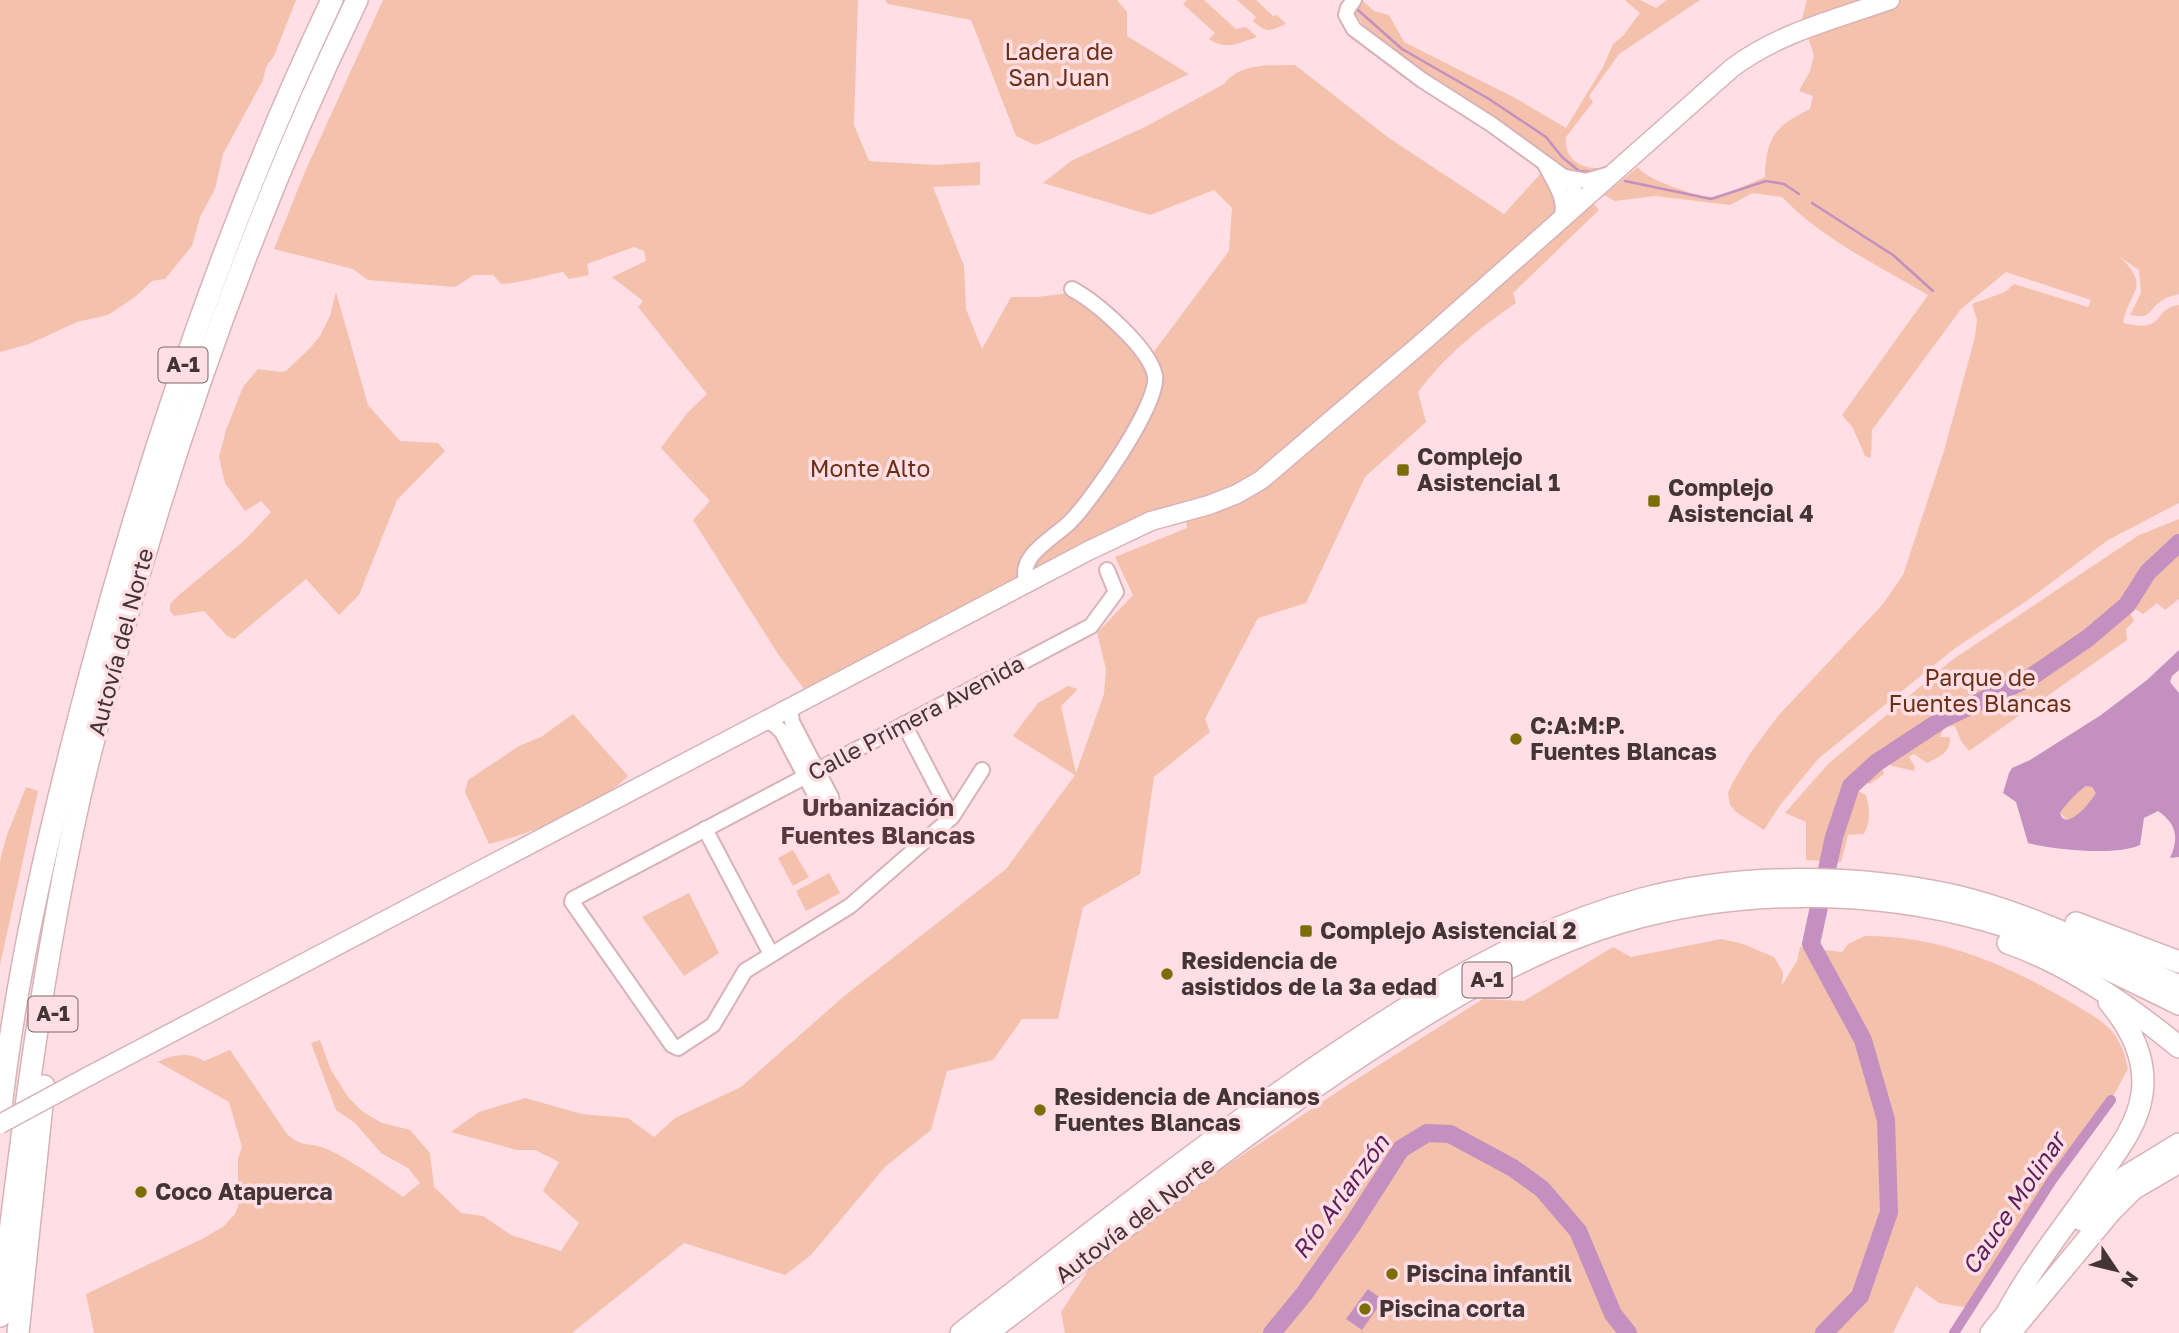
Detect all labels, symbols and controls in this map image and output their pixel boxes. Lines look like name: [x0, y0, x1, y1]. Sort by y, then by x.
park label: Ladera de San Juan: [1005, 37, 1113, 91]
road number: A-1: [158, 348, 208, 382]
place label: Complejo Asistencial 1: [1417, 442, 1560, 496]
park label: Monte Alto: [810, 454, 930, 482]
marker: Complejo Asistencial 1: [1395, 462, 1411, 478]
place label: Complejo Asistencial 4: [1668, 473, 1814, 527]
marker: Complejo Asistencial 4: [1646, 493, 1662, 509]
street label: Autovía del Norte: [82, 545, 159, 739]
street label: Calle Primera Avenida: [803, 648, 1028, 786]
park label: Parque de Fuentes Blancas: [1889, 663, 2071, 717]
place label: C:A:M:P. Fuentes Blancas: [1530, 711, 1717, 765]
marker: C:A:M:P. Fuentes Blancas: [1508, 731, 1524, 747]
district label: Urbanización Fuentes Blancas: [781, 792, 976, 849]
place label: Complejo Asistencial 2: [1320, 916, 1577, 944]
marker: Complejo Asistencial 2: [1298, 923, 1314, 939]
place label: Residencia de asistidos de la 3ª edad: [1181, 946, 1437, 1000]
road number: A-1: [1462, 962, 1512, 998]
marker: Residencia de asistidos de la 3ª edad: [1159, 966, 1175, 982]
road number: A-1: [28, 996, 78, 1032]
place label: Residencia de Ancianos Fuentes Blancas: [1054, 1082, 1320, 1136]
marker: Residencia de Ancianos Fuentes Blancas: [1032, 1102, 1048, 1118]
water label: Cauce Molinar: [1955, 1124, 2073, 1279]
water label: Río Arlanzón: [1285, 1128, 1395, 1264]
street label: Autovía del Norte: [1049, 1150, 1220, 1288]
place label: Coco Atapuerca: [155, 1177, 333, 1205]
marker: Coco Atapuerca: [133, 1184, 149, 1200]
north arrow: [2081, 1235, 2151, 1305]
place label: Piscina infantil: [1406, 1259, 1572, 1287]
marker: Piscina infantil: [1384, 1266, 1400, 1282]
text: N: [2117, 1268, 2144, 1293]
place label: Piscina corta: [1379, 1294, 1525, 1322]
marker: Piscina corta: [1357, 1301, 1373, 1317]

